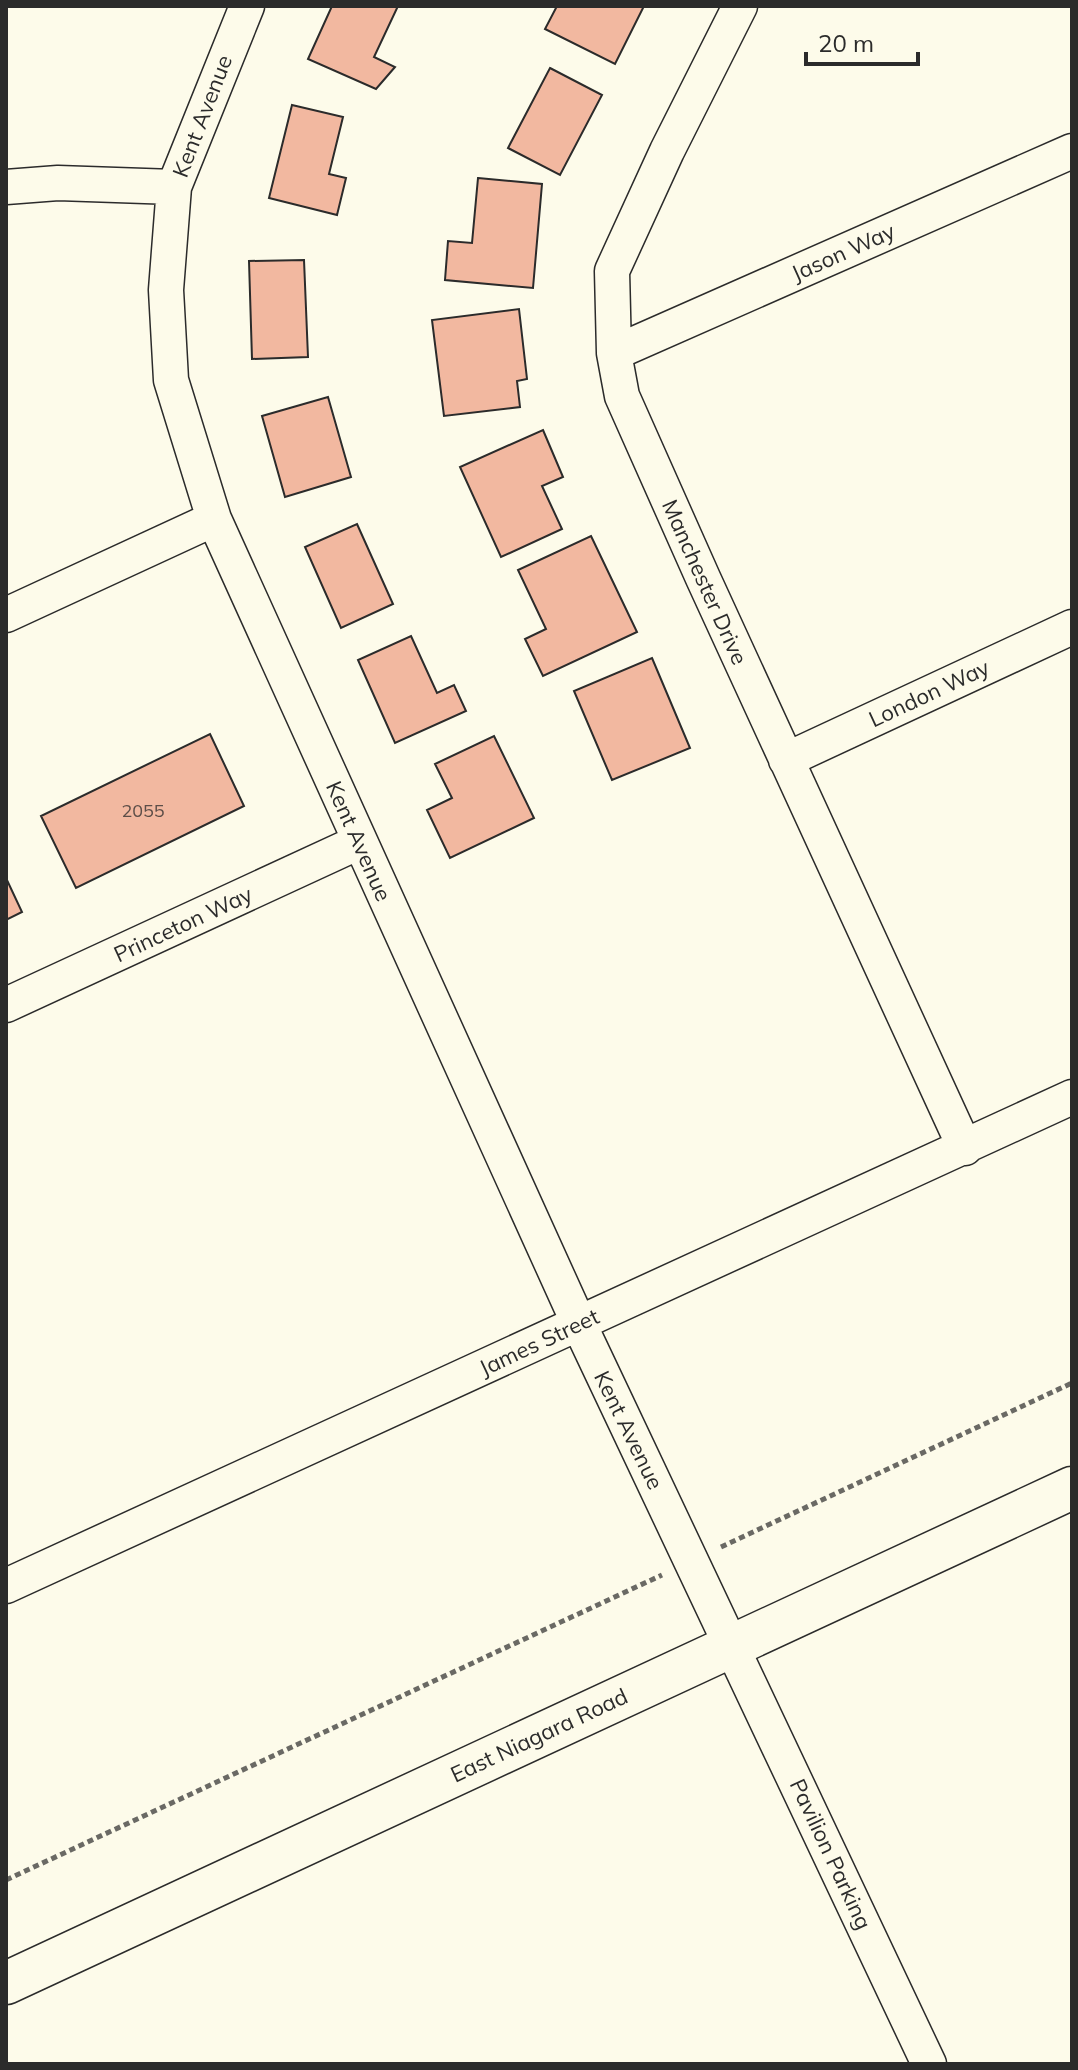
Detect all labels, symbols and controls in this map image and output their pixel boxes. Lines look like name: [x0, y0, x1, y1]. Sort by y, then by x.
scale bar: [806, 16, 918, 66]
text: 20 m: [818, 28, 874, 58]
street label: Kent Avenue: [166, 51, 238, 181]
street label: Jason Way: [787, 217, 899, 287]
street label: Manchester Drive: [656, 495, 754, 669]
street label: London Way: [864, 653, 994, 733]
street label: Kent Avenue: [320, 777, 398, 905]
house number: 2055: [121, 799, 165, 822]
street label: Princeton Way: [109, 880, 257, 968]
street label: James Street: [475, 1302, 604, 1382]
street label: Kent Avenue: [588, 1366, 670, 1494]
street label: East Niagara Road: [446, 1682, 632, 1788]
street label: Pavilion Parking: [784, 1774, 878, 1934]

